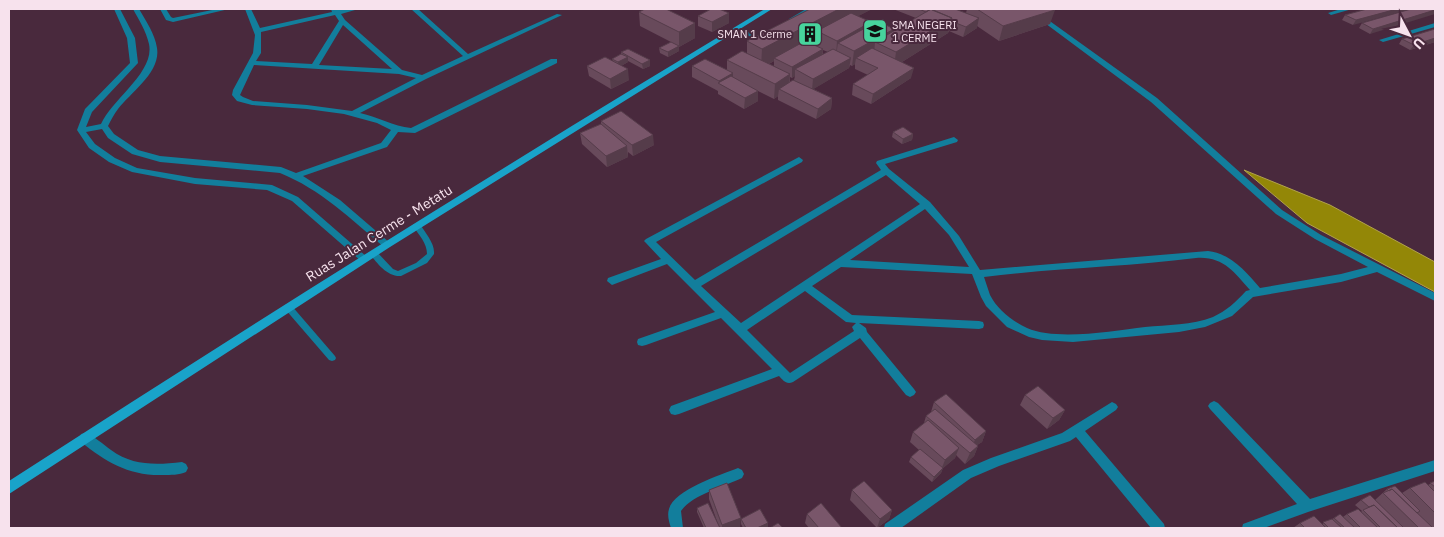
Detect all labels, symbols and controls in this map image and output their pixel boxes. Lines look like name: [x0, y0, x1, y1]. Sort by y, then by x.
north arrow: [1384, 10, 1434, 60]
school or university icon: SMA NEGERI 1 CERME: [862, 18, 888, 44]
place label: SMA NEGERI 1 CERME: [892, 18, 957, 45]
building icon: SMAN 1 Cerme: [797, 21, 823, 47]
place label: SMAN 1 Cerme: [718, 27, 792, 41]
text: U: [1409, 34, 1429, 53]
street label: Ruas Jalan Cerme - Metatu: [302, 180, 456, 286]

